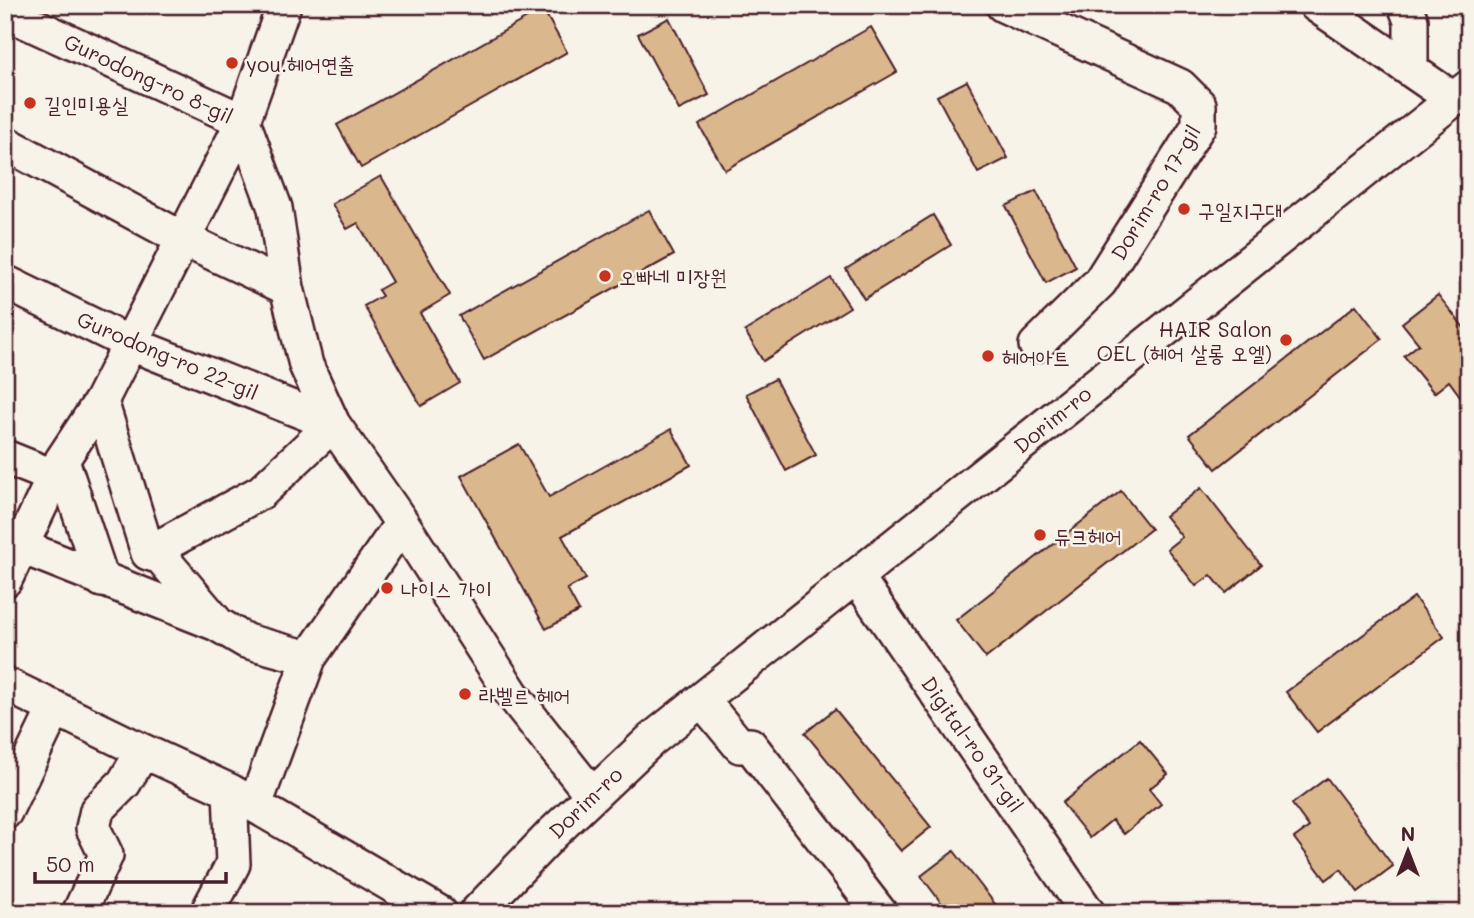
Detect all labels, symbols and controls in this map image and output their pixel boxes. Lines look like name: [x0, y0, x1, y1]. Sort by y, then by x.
street label: Gurodong-ro 8-gil: [60, 27, 238, 129]
place label: you.헤어연출: [246, 50, 355, 77]
marker: you.헤어연출: [224, 55, 240, 71]
place label: 길인미용실: [44, 90, 129, 117]
marker: 길인미용실: [22, 95, 38, 111]
street label: Dorim-ro 17-gil: [1104, 119, 1206, 265]
place label: 구일지구대: [1198, 196, 1283, 223]
marker: 구일지구대: [1176, 201, 1192, 217]
place label: 오빠네 미장원: [619, 263, 727, 290]
marker: 오빠네 미장원: [597, 268, 613, 284]
street label: Gurodong-ro 22-gil: [73, 305, 263, 405]
place label: HAIR Salon OEL (헤어 살롱 오엘): [1096, 315, 1272, 366]
marker: HAIR Salon OEL (헤어 살롱 오엘): [1278, 332, 1294, 348]
place label: 헤어아트: [1002, 343, 1070, 370]
marker: 헤어아트: [980, 348, 996, 364]
street label: Dorim-ro: [1008, 379, 1096, 459]
place label: 듀크헤어: [1054, 522, 1122, 549]
marker: 듀크헤어: [1032, 527, 1048, 543]
place label: 나이스 가이: [401, 575, 492, 602]
marker: 나이스 가이: [379, 580, 395, 596]
street label: Digital-ro 31-gil: [916, 671, 1030, 817]
place label: 라벨르 헤어: [479, 681, 570, 708]
marker: 라벨르 헤어: [457, 686, 473, 702]
street label: Dorim-ro: [542, 760, 628, 844]
north arrow: [1372, 816, 1442, 886]
text: N: [1401, 821, 1415, 846]
scale bar: [35, 841, 226, 885]
text: 50 m: [46, 850, 95, 877]

